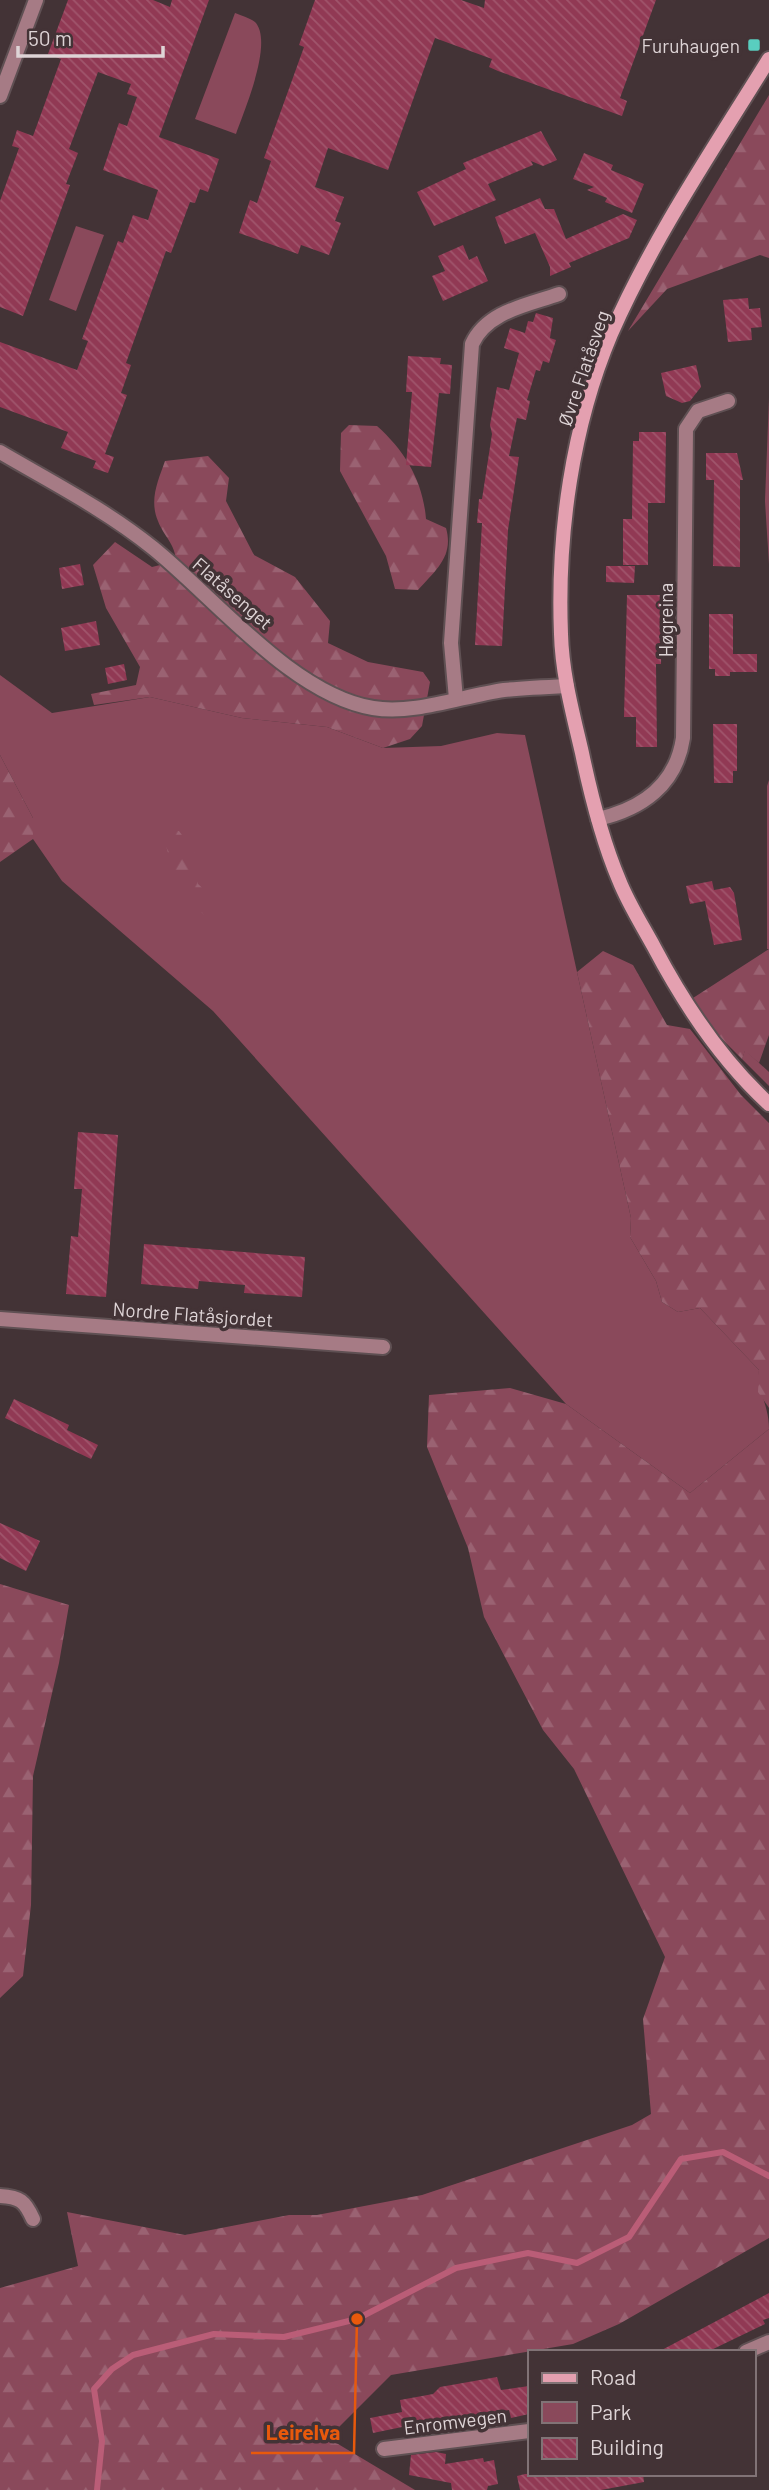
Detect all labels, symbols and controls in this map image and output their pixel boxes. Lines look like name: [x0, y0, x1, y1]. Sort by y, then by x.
scale bar: [18, 14, 163, 58]
text: 50 m: [28, 25, 72, 50]
place label: Furuhaugen: [642, 34, 740, 57]
marker: Furuhaugen: [746, 37, 762, 53]
street label: Øvre Flatåsveg: [553, 307, 613, 429]
street label: Flatåsenget: [188, 552, 278, 634]
street label: Høgreina: [654, 583, 677, 657]
street label: Nordre Flatåsjordet: [112, 1297, 274, 1331]
legend: [528, 2350, 755, 2476]
text: Road: [590, 2364, 636, 2389]
text: Park: [590, 2399, 631, 2424]
street label: Enromvegen: [402, 2403, 508, 2439]
callout: Leirelva: [251, 2411, 354, 2453]
text: Leirelva: [266, 2419, 340, 2444]
text: Building: [590, 2434, 664, 2459]

